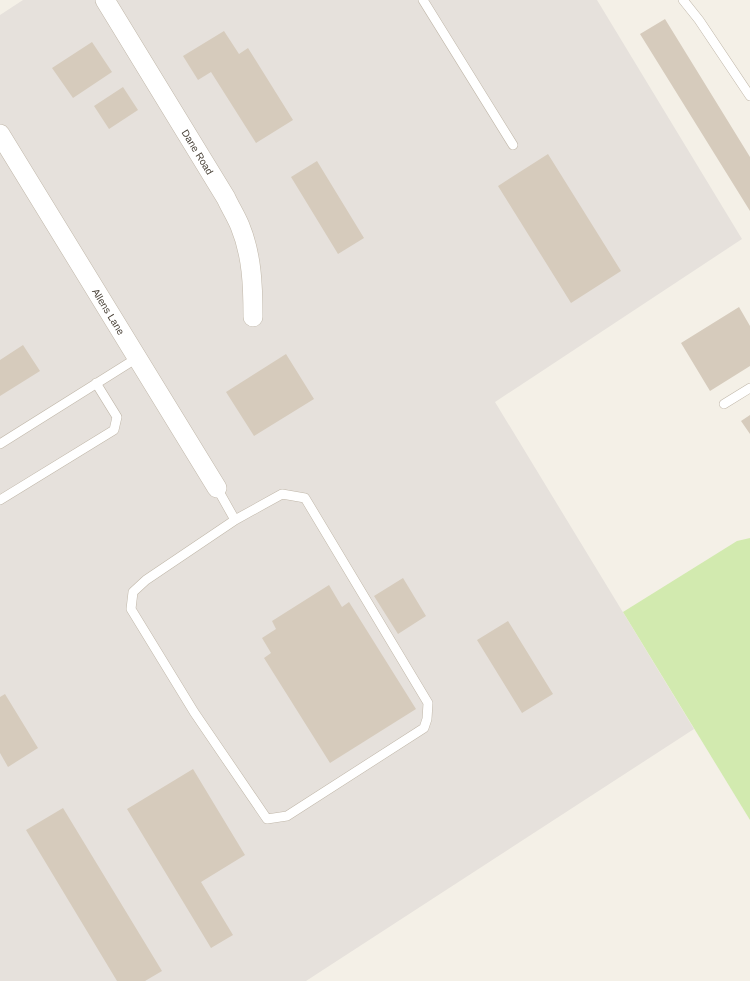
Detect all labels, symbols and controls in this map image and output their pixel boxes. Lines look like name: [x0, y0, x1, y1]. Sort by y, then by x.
street label: Dane Road: [179, 128, 215, 177]
street label: Allens Lane: [90, 286, 127, 337]

